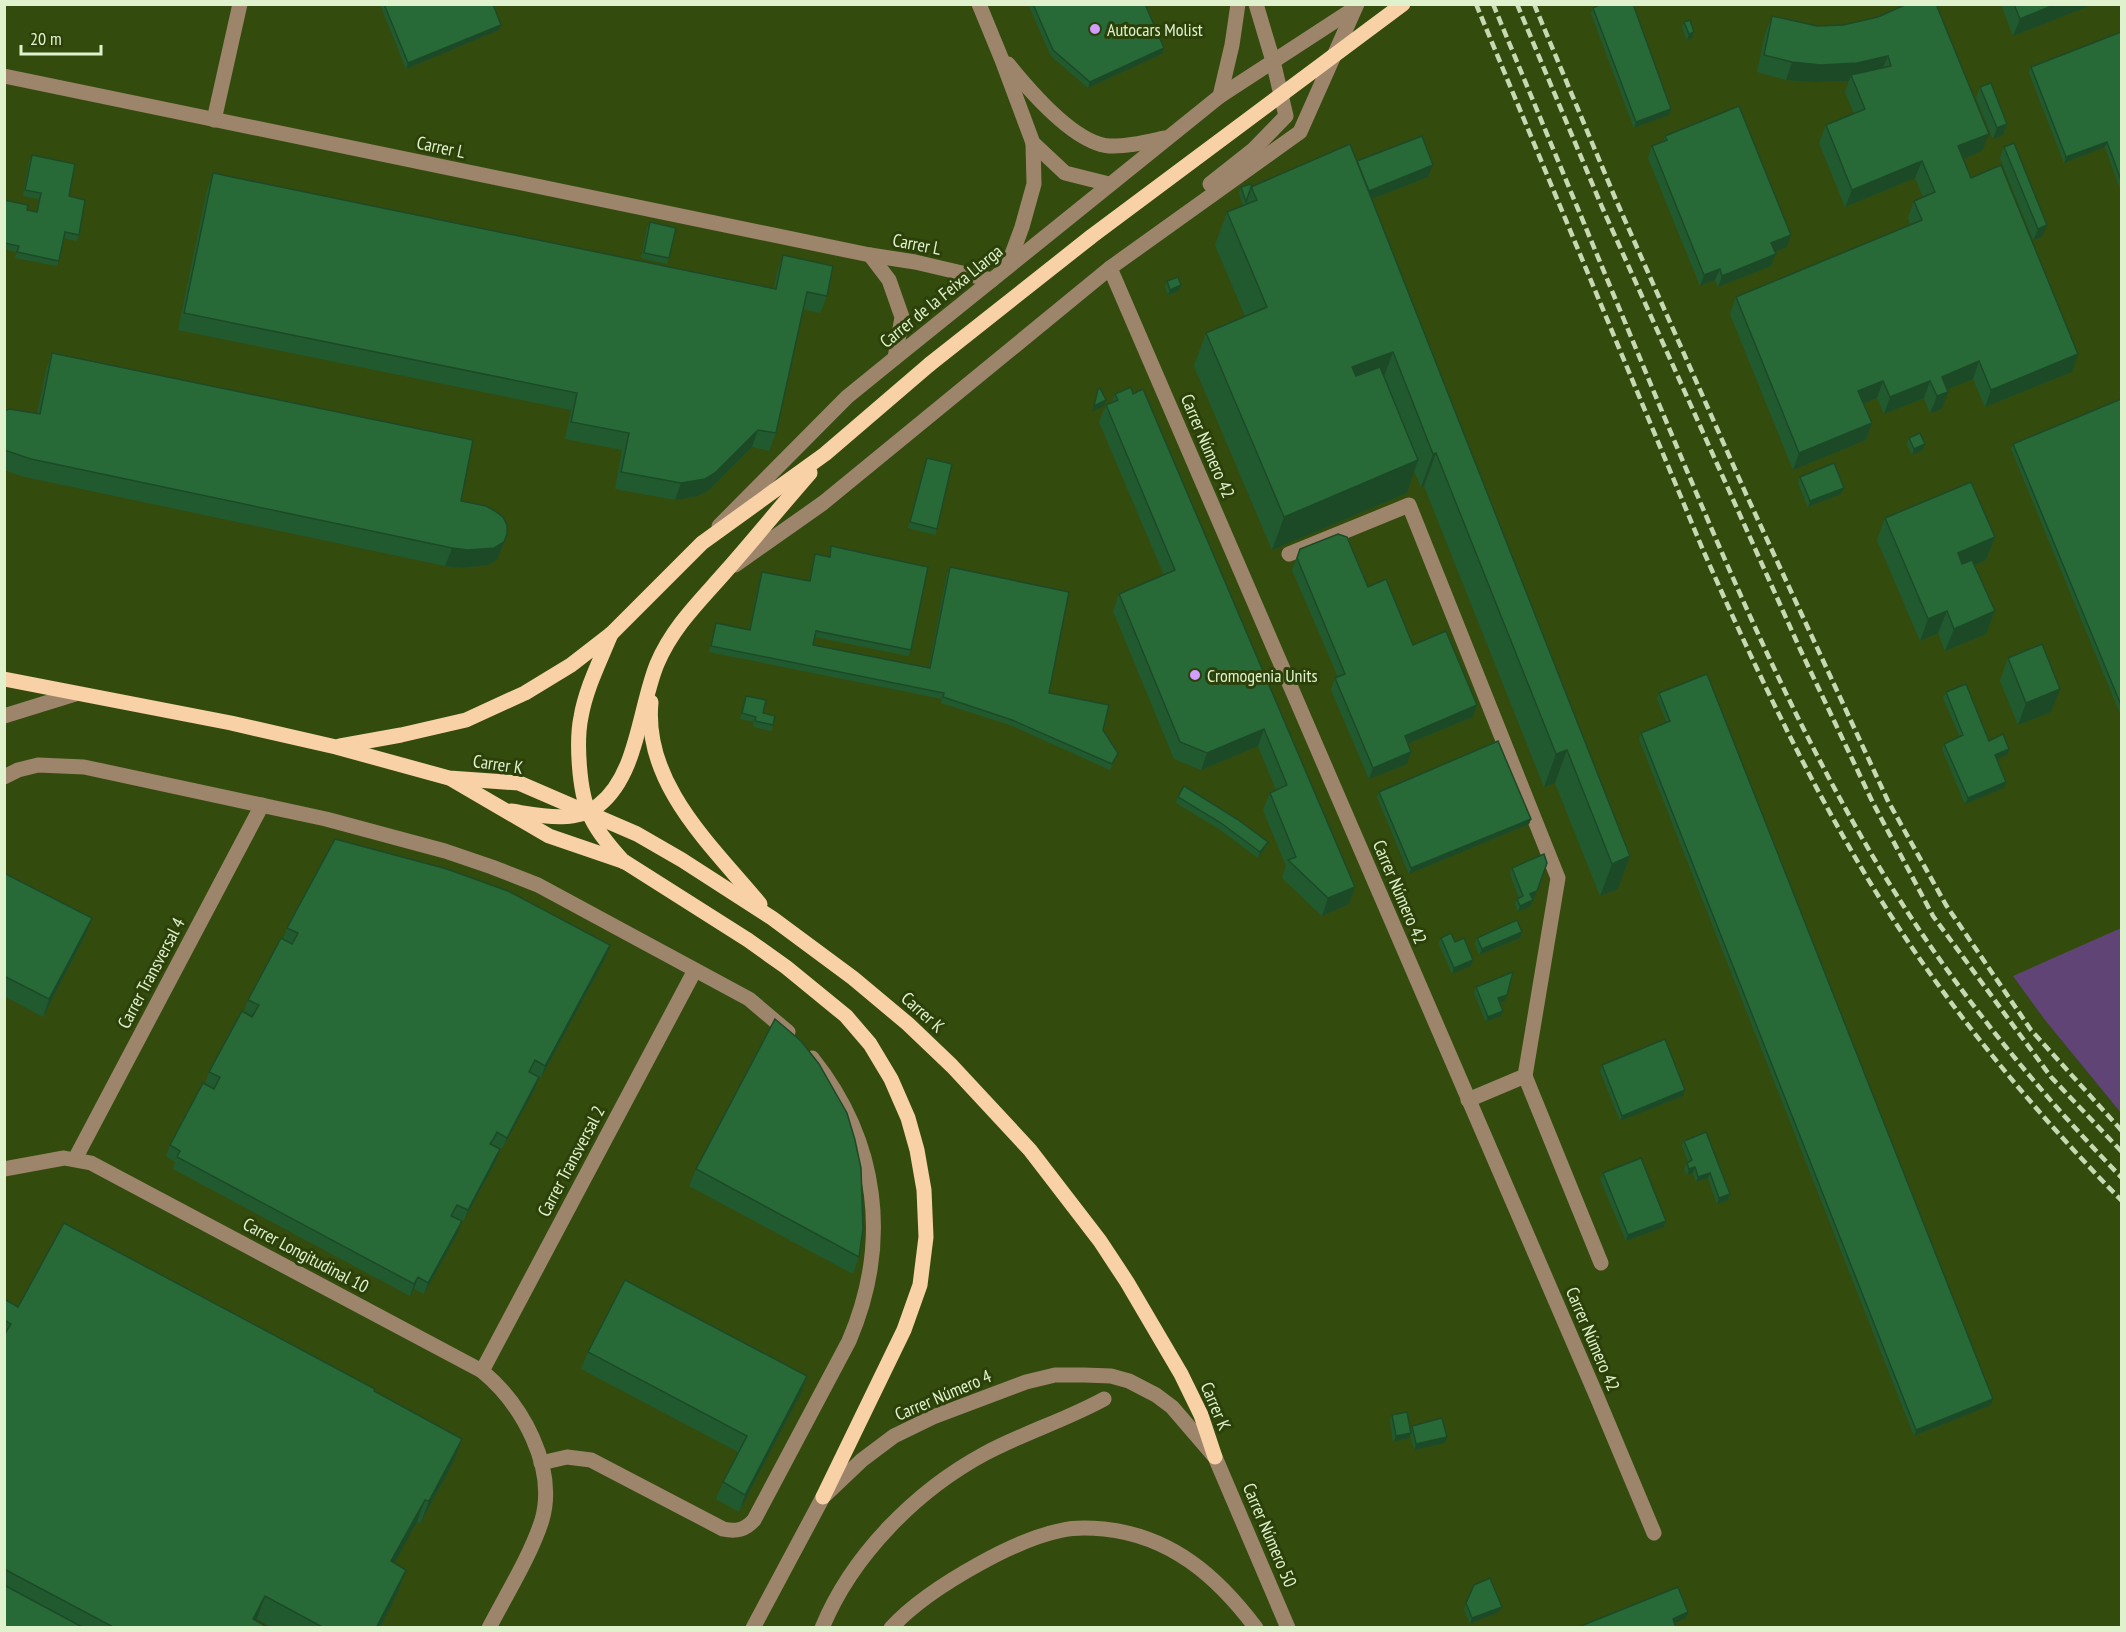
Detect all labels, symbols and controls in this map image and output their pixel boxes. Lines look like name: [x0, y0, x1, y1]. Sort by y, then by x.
scale bar: [21, 18, 100, 56]
place label: Autocars Molist: [1107, 18, 1203, 41]
marker: Autocars Molist: [1088, 22, 1102, 36]
text: 20 m: [30, 27, 62, 50]
street label: Carrer L: [415, 131, 468, 163]
street label: Carrer L: [891, 228, 944, 260]
street label: Carrer de la Feixa Llarga: [875, 239, 1007, 353]
street label: Carrer Número 42: [1176, 391, 1240, 501]
place label: Cromogenia Units: [1207, 664, 1317, 687]
marker: Cromogenia Units: [1188, 668, 1202, 682]
street label: Carrer K: [472, 749, 525, 779]
street label: Carrer Número 42: [1368, 837, 1432, 947]
street label: Carrer Transversal 4: [112, 914, 190, 1032]
street label: Carrer K: [897, 987, 949, 1037]
street label: Carrer Transversal 2: [532, 1102, 610, 1220]
street label: Carrer Longitudinal 10: [239, 1212, 373, 1298]
street label: Carrer Número 42: [1561, 1284, 1625, 1394]
street label: Carrer Número 4: [891, 1364, 995, 1426]
street label: Carrer K: [1196, 1378, 1236, 1434]
street label: Carrer Número 50: [1238, 1480, 1302, 1590]

